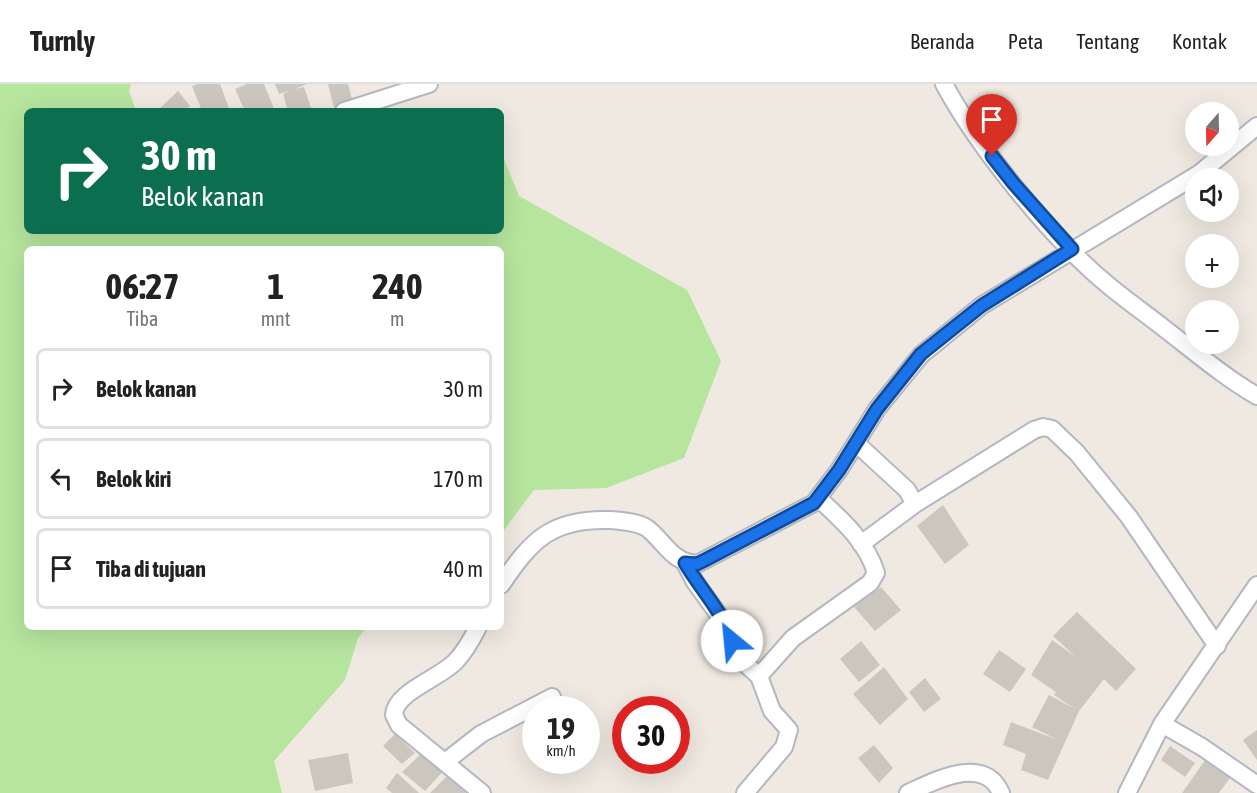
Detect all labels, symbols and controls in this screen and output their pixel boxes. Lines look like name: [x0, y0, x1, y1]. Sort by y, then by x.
text: Turnly: [30, 25, 95, 57]
text: Beranda: [910, 29, 975, 53]
text: Peta: [1008, 29, 1043, 53]
text: Tentang: [1076, 29, 1139, 53]
text: Kontak: [1172, 29, 1227, 53]
pin: [966, 94, 1017, 156]
north arrow: [1185, 102, 1239, 156]
map controls: [1185, 102, 1239, 354]
icon: arrive: [975, 103, 1008, 136]
text: 30 m: [141, 131, 216, 179]
icon: right: [42, 132, 120, 210]
button: sound: [1185, 168, 1239, 222]
text: Belok kanan: [141, 181, 264, 212]
button: +: [1185, 234, 1239, 288]
text: 06:27: [105, 265, 179, 307]
text: 1: [267, 265, 284, 307]
text: 240: [372, 265, 423, 307]
button: −: [1185, 300, 1239, 354]
text: Tiba: [126, 307, 158, 330]
text: mnt: [261, 307, 291, 330]
text: m: [390, 307, 404, 330]
icon: right: [45, 372, 78, 405]
text: Belok kanan: [96, 376, 197, 402]
text: 30 m: [443, 376, 483, 402]
icon: left: [45, 462, 78, 495]
text: Belok kiri: [96, 466, 171, 492]
text: 170 m: [433, 466, 483, 492]
icon: arrive: [45, 552, 78, 585]
text: Tiba di tujuan: [96, 556, 206, 582]
text: 40 m: [443, 556, 483, 582]
position arrow: [700, 609, 764, 673]
speed limit sign: 30: [612, 696, 690, 774]
text: 19: [547, 711, 575, 745]
text: km/h: [546, 742, 576, 759]

